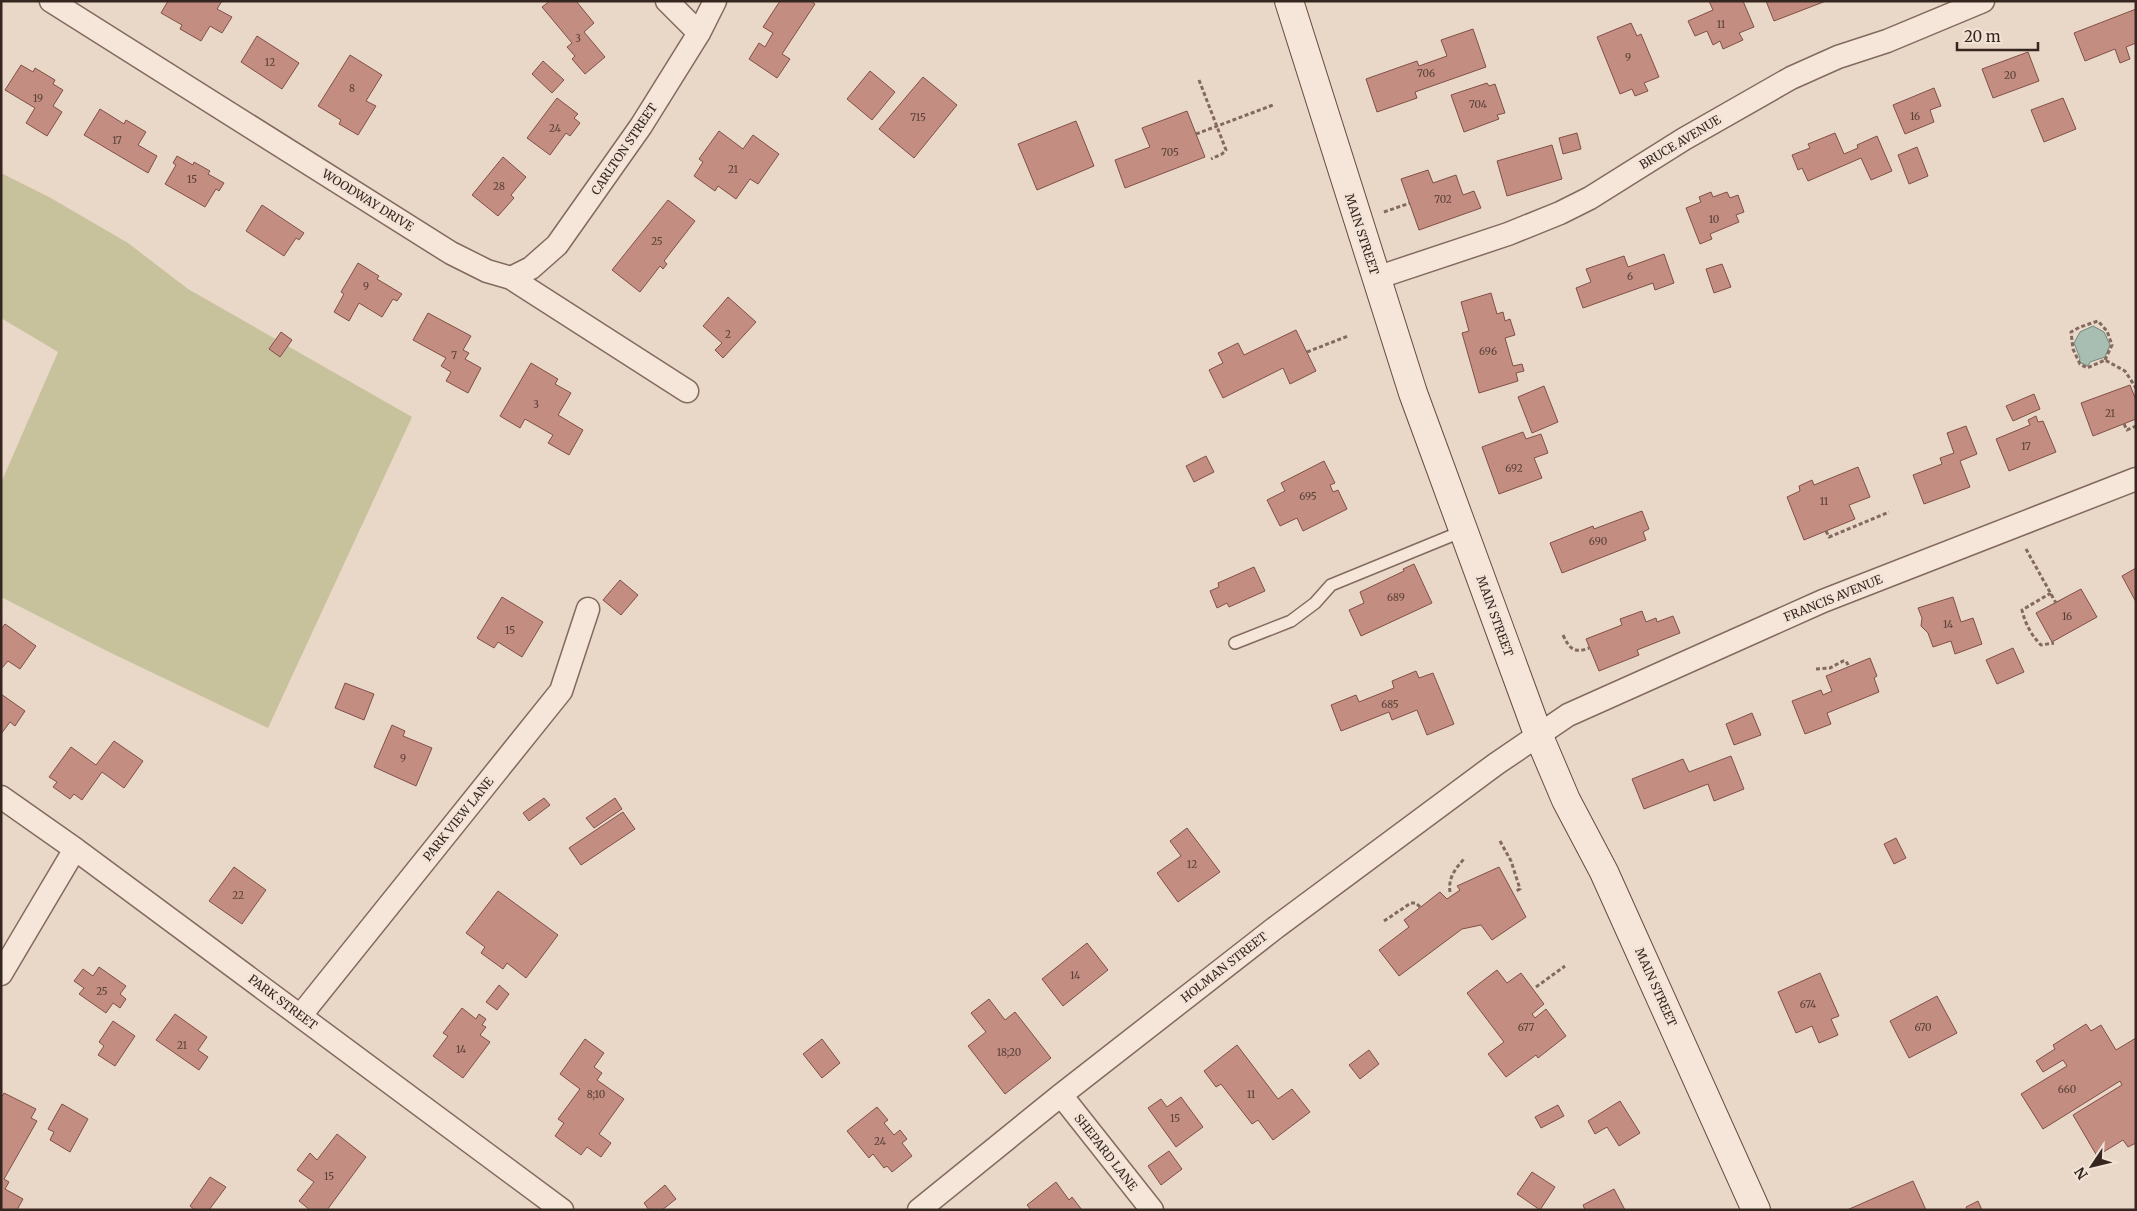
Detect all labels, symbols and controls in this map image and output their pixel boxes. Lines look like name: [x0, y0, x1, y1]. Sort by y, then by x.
house number: 11: [1717, 18, 1726, 31]
scale bar: [1957, 20, 2038, 52]
text: 20 m: [1964, 27, 2001, 46]
house number: 3: [575, 32, 581, 45]
house number: 9: [1625, 51, 1631, 64]
house number: 12: [265, 56, 275, 69]
house number: 706: [1417, 67, 1435, 80]
house number: 20: [2004, 69, 2016, 82]
house number: 8: [349, 82, 355, 95]
house number: 19: [33, 92, 43, 105]
house number: 704: [1469, 98, 1487, 111]
street label: CARLTON STREET: [588, 100, 661, 198]
house number: 16: [1910, 110, 1920, 123]
house number: 715: [910, 111, 926, 124]
street label: BRUCE AVENUE: [1637, 112, 1724, 172]
house number: 24: [549, 122, 561, 135]
house number: 17: [112, 134, 122, 147]
house number: 705: [1161, 146, 1179, 159]
house number: 21: [728, 163, 739, 176]
street label: WOODWAY DRIVE: [319, 165, 417, 234]
house number: 15: [187, 173, 197, 186]
house number: 28: [493, 180, 505, 193]
street label: MAIN STREET: [1342, 191, 1382, 277]
house number: 702: [1434, 193, 1452, 206]
house number: 10: [1709, 213, 1719, 226]
house number: 25: [651, 235, 663, 248]
house number: 6: [1627, 270, 1633, 283]
house number: 9: [363, 280, 369, 293]
house number: 2: [725, 328, 731, 341]
house number: 696: [1479, 345, 1497, 358]
house number: 7: [451, 349, 457, 362]
house number: 3: [533, 398, 539, 411]
house number: 21: [2105, 407, 2116, 420]
house number: 17: [2021, 440, 2031, 453]
house number: 692: [1505, 462, 1523, 475]
house number: 695: [1299, 490, 1317, 503]
house number: 11: [1820, 495, 1829, 508]
house number: 690: [1589, 535, 1607, 548]
street label: FRANCIS AVENUE: [1782, 571, 1885, 625]
street label: MAIN STREET: [1473, 574, 1517, 659]
house number: 689: [1387, 591, 1405, 604]
house number: 16: [2062, 610, 2072, 623]
house number: 14: [1943, 618, 1953, 631]
house number: 15: [505, 624, 515, 637]
house number: 685: [1381, 698, 1399, 711]
house number: 9: [400, 752, 406, 765]
street label: PARK VIEW LANE: [420, 774, 497, 864]
house number: 12: [1187, 858, 1197, 871]
house number: 22: [232, 889, 244, 902]
street label: HOLMAN STREET: [1178, 928, 1271, 1005]
street label: MAIN STREET: [1632, 945, 1680, 1029]
house number: 14: [1070, 969, 1080, 982]
street label: PARK STREET: [246, 971, 321, 1033]
house number: 25: [96, 985, 108, 998]
house number: 674: [1800, 998, 1816, 1011]
house number: 677: [1518, 1021, 1535, 1034]
house number: 670: [1914, 1021, 1932, 1034]
house number: 21: [177, 1039, 188, 1052]
house number: 14: [456, 1043, 466, 1056]
house number: 18;20: [997, 1046, 1021, 1059]
house number: 660: [2058, 1083, 2076, 1096]
house number: 8;10: [587, 1088, 605, 1101]
house number: 11: [1247, 1088, 1256, 1101]
street label: SHEPARD LANE: [1071, 1111, 1141, 1194]
house number: 15: [1170, 1112, 1180, 1125]
house number: 24: [874, 1135, 886, 1148]
north arrow: [2067, 1141, 2117, 1191]
text: N: [2071, 1164, 2092, 1183]
house number: 15: [324, 1170, 334, 1183]

